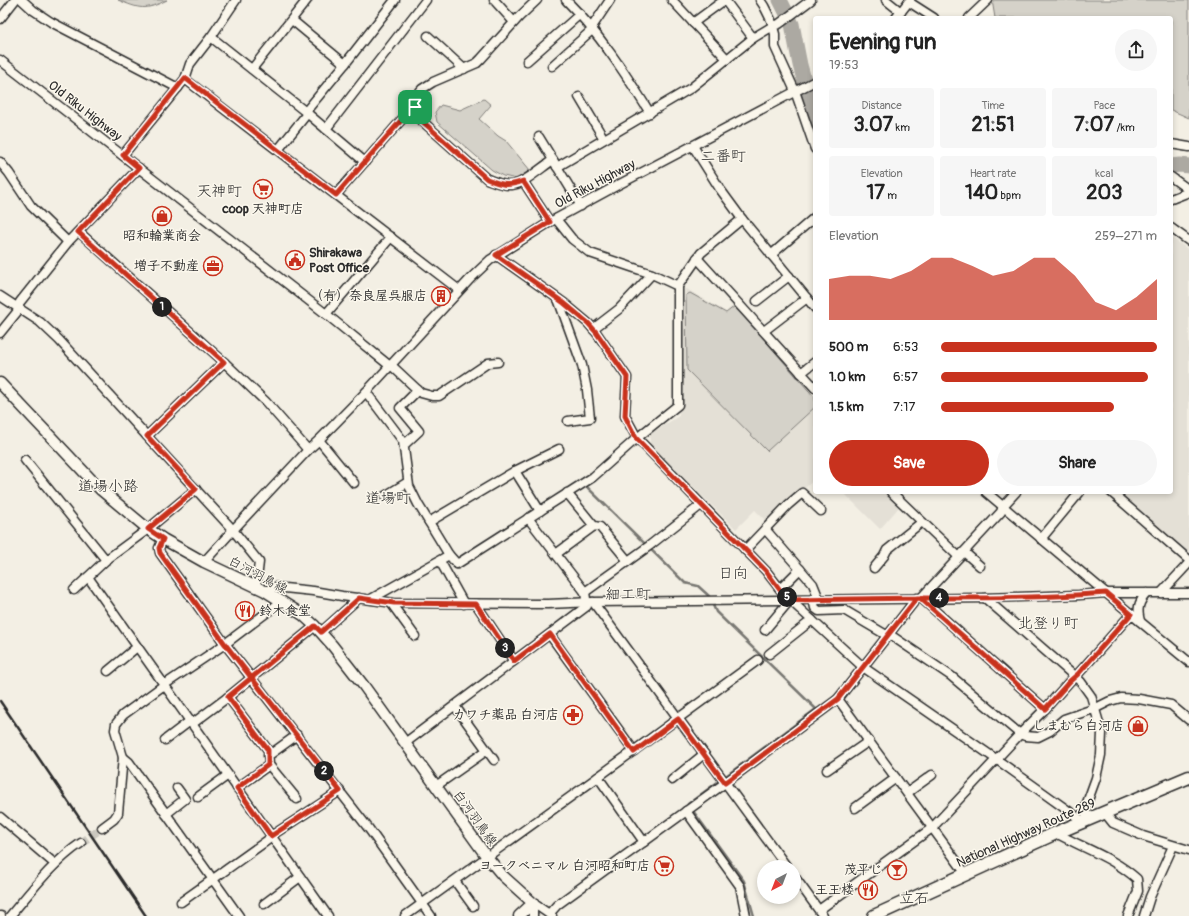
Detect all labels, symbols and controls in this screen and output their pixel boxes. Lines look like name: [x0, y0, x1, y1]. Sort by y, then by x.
text: Evening run: [829, 28, 937, 56]
button: share: [1115, 29, 1157, 71]
text: 19:53: [829, 57, 859, 73]
street label: Old Riku Highway: [45, 77, 125, 145]
pin: [398, 90, 432, 124]
icon: arrive: [404, 96, 426, 118]
text: Distance: [862, 99, 902, 112]
text: Time: [981, 99, 1004, 112]
text: Pace: [1093, 99, 1115, 112]
text: 3.07: [853, 112, 893, 137]
text: 21:51: [971, 112, 1014, 137]
text: 7:07: [1074, 112, 1114, 137]
text: km: [893, 121, 910, 134]
text: /km: [1114, 121, 1135, 134]
district label: 二番町: [700, 147, 746, 166]
street label: Old Riku Highway: [552, 156, 638, 212]
text: Elevation: [861, 167, 903, 180]
text: Heart rate: [970, 167, 1016, 180]
text: kcal: [1095, 167, 1113, 180]
supermarket icon: coop 天神町店: [252, 178, 274, 200]
text: 17: [866, 180, 885, 205]
text: 140: [965, 180, 998, 205]
text: 203: [1086, 180, 1122, 205]
district label: 天神町: [196, 182, 242, 201]
text: m: [885, 189, 897, 202]
text: bpm: [998, 189, 1021, 202]
place label: coop 天神町店: [221, 201, 304, 217]
shop icon: 昭和輪業商会: [151, 205, 173, 227]
place label: 昭和輪業商会: [123, 228, 201, 244]
text: Elevation: [829, 228, 879, 244]
text: 259–271 m: [1095, 228, 1157, 244]
place label: Shirakawa Post Office: [309, 245, 370, 276]
public building icon: Shirakawa Post Office: [284, 249, 306, 271]
office icon: 増子不動産: [202, 255, 224, 277]
place label: 増子不動産: [134, 258, 199, 274]
building icon: （有）奈良屋呉服店: [430, 285, 452, 307]
place label: （有）奈良屋呉服店: [310, 288, 427, 304]
pin: 1: [152, 297, 172, 317]
text: 1: [160, 300, 164, 313]
text: 500 m: [829, 339, 868, 355]
text: 6:53: [893, 339, 918, 355]
text: 1.0 km: [829, 369, 866, 385]
text: 6:57: [893, 369, 918, 385]
text: 1.5 km: [829, 399, 864, 415]
text: 7:17: [893, 399, 915, 415]
button: Save: [829, 440, 989, 486]
button: Share: [997, 440, 1157, 486]
district label: 道場小路: [78, 477, 138, 496]
district label: 道場町: [365, 489, 411, 508]
street label: 白河羽鳥線: [226, 553, 291, 598]
district label: 日向: [718, 564, 748, 583]
district label: 細工町: [605, 585, 651, 604]
pin: 5: [777, 587, 797, 607]
pin: 4: [929, 588, 949, 608]
text: 5: [784, 590, 790, 603]
text: 4: [936, 591, 942, 604]
restaurant icon: 鈴木食堂: [234, 600, 256, 622]
place label: 鈴木食堂: [259, 603, 311, 619]
district label: 北登り町: [1018, 614, 1079, 633]
pin: 3: [495, 638, 515, 658]
text: 3: [502, 641, 508, 654]
pharmacy icon: カワチ薬品 白河店: [562, 704, 584, 726]
place label: カワチ薬品 白河店: [452, 707, 559, 723]
shop icon: しまむら白河店: [1127, 715, 1149, 737]
place label: しまむら白河店: [1033, 718, 1124, 734]
pin: 2: [314, 761, 334, 781]
text: 2: [321, 764, 327, 777]
street label: 白河羽鳥線: [450, 787, 501, 850]
street label: National Highway Route 289: [954, 795, 1098, 871]
supermarket icon: ヨークベニマル 白河昭和町店: [653, 855, 675, 877]
place label: ヨークベニマル 白河昭和町店: [479, 858, 650, 874]
bar icon: 茂平じ: [886, 859, 908, 881]
north arrow: [757, 860, 801, 904]
map controls: [757, 860, 801, 904]
place label: 茂平じ: [844, 862, 883, 878]
restaurant icon: 王王楼: [857, 879, 879, 901]
place label: 王王楼: [815, 882, 854, 898]
district label: 立石: [899, 889, 929, 908]

